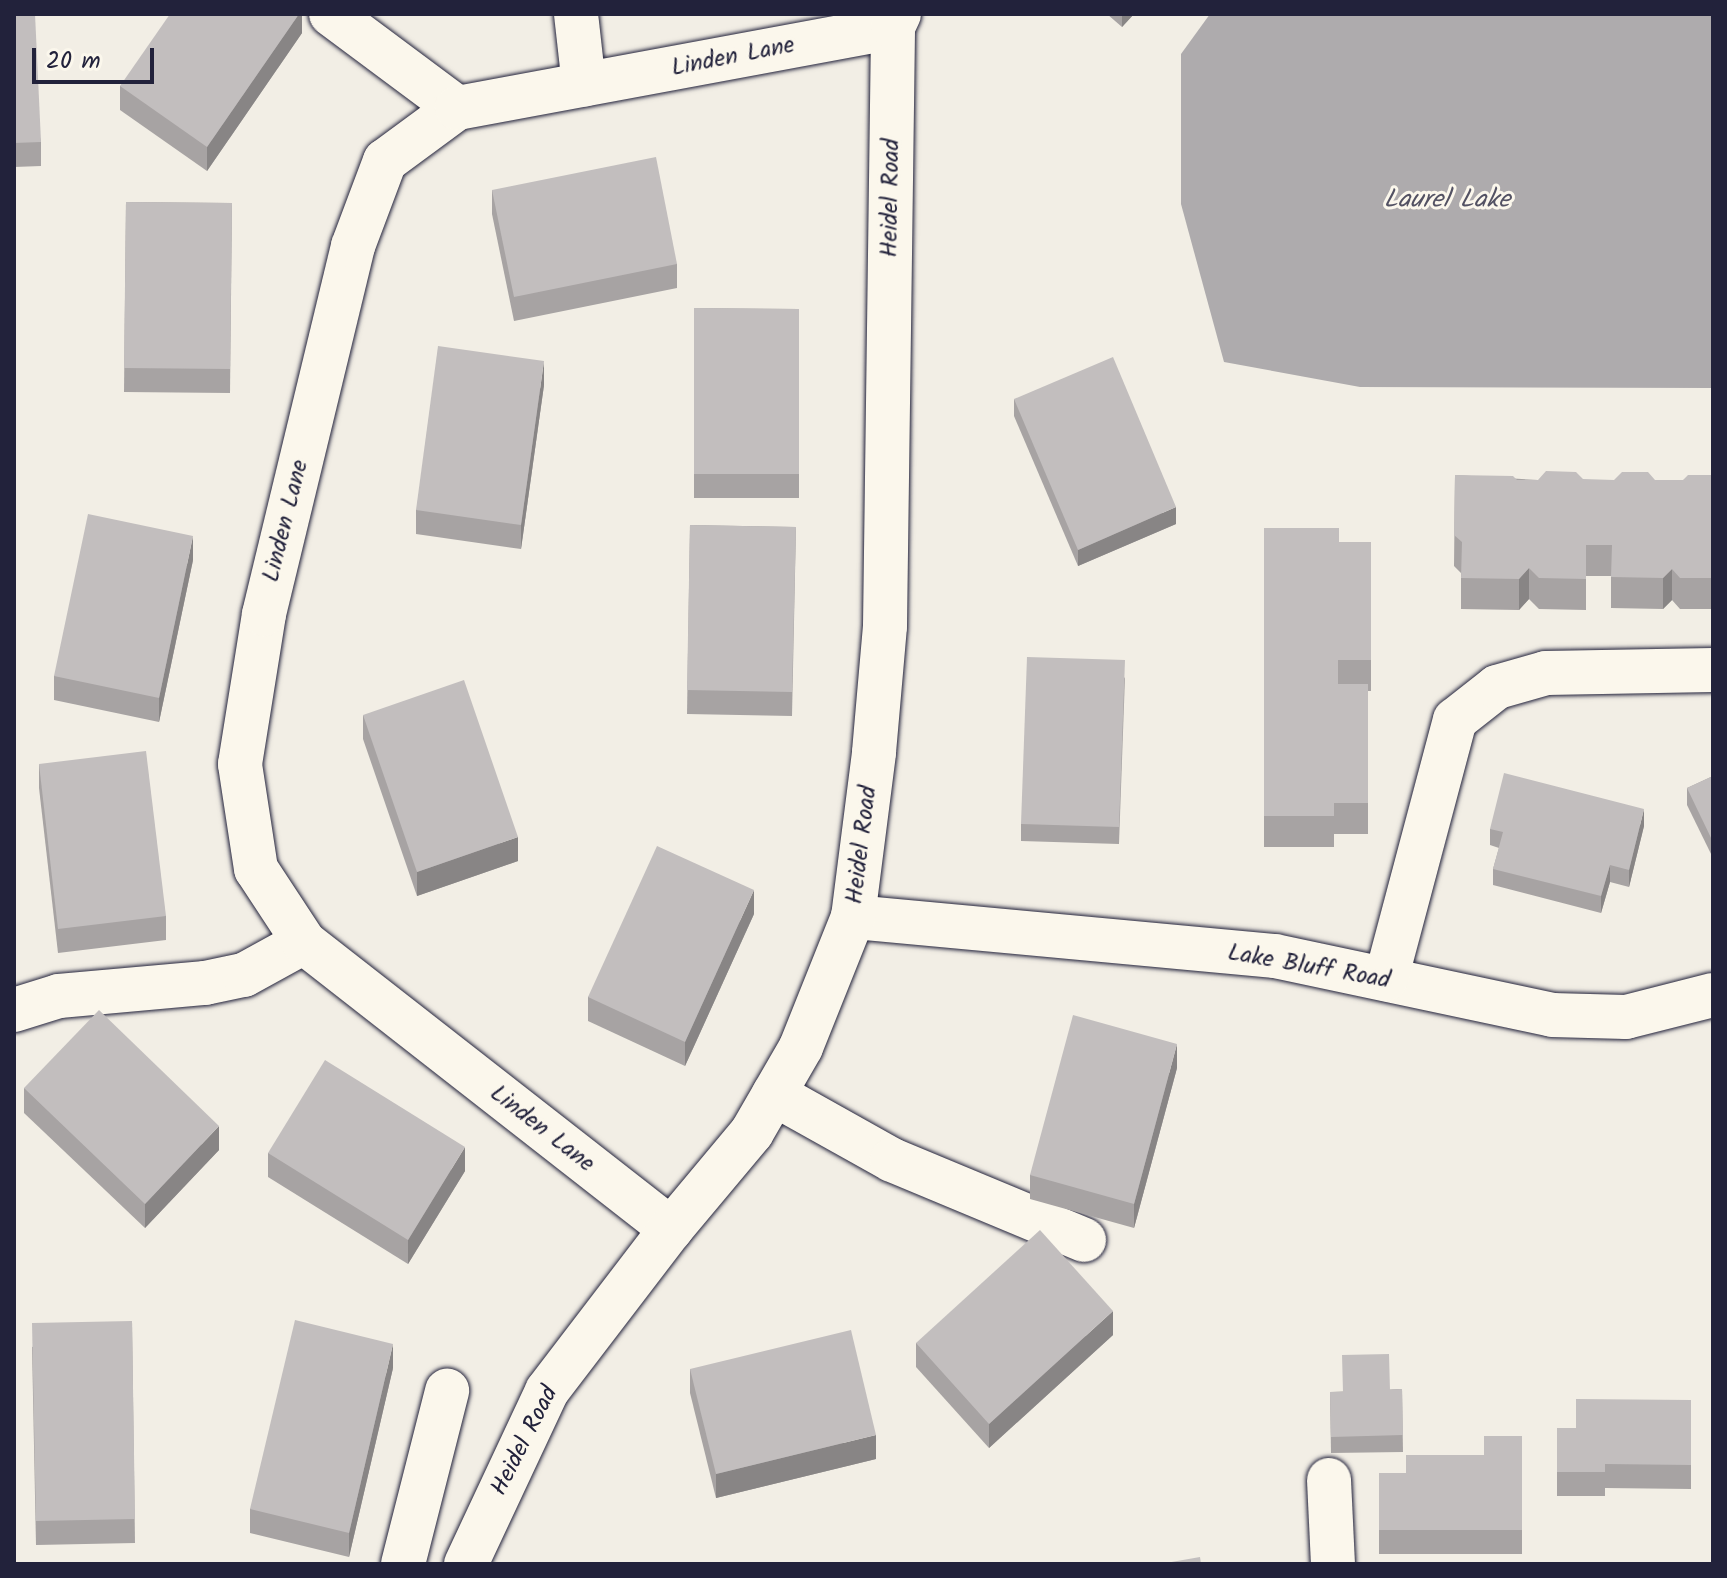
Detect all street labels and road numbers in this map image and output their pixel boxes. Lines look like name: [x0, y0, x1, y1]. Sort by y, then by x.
street label: Linden Lane: [669, 31, 797, 83]
street label: Heidel Road: [876, 138, 906, 258]
street label: Linden Lane: [257, 457, 315, 585]
street label: Heidel Road: [840, 784, 884, 906]
street label: Lake Bluff Road: [1225, 939, 1393, 995]
street label: Linden Lane: [484, 1079, 600, 1179]
street label: Heidel Road: [485, 1381, 565, 1501]

